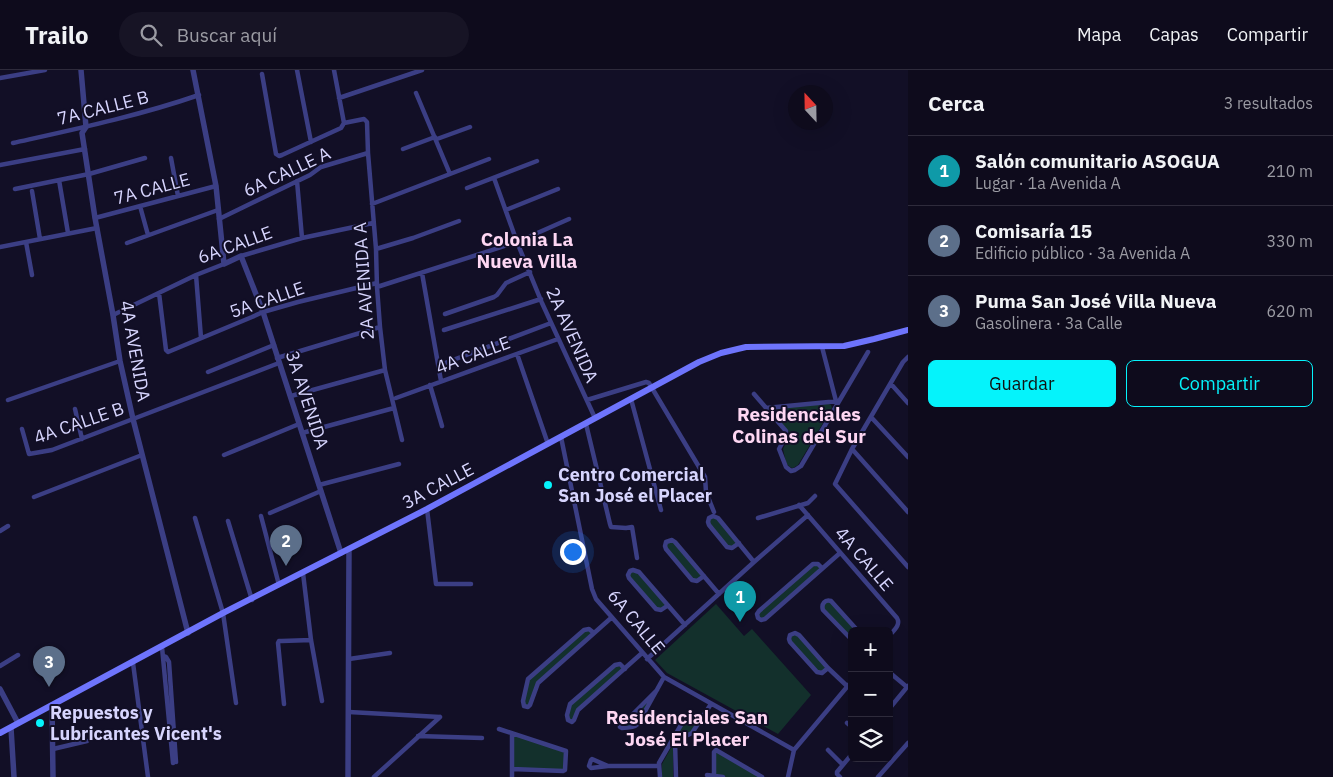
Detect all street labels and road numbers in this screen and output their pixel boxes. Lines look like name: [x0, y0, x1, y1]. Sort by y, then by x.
street label: 7A CALLE B: [55, 85, 151, 130]
street label: 6A CALLE A: [240, 141, 334, 202]
street label: 7A CALLE: [111, 167, 192, 210]
street label: 6A CALLE: [194, 220, 275, 269]
street label: 2A AVENIDA A: [348, 221, 379, 341]
street label: 5A CALLE: [226, 276, 307, 323]
street label: 2A AVENIDA: [541, 283, 604, 387]
street label: 4A AVENIDA: [115, 299, 156, 404]
street label: 4A CALLE: [432, 330, 513, 379]
street label: 3A AVENIDA: [281, 348, 334, 452]
street label: 4A CALLE B: [31, 396, 127, 449]
street label: 3A CALLE: [398, 457, 478, 514]
street label: 4A CALLE: [830, 522, 899, 596]
street label: 6A CALLE: [603, 584, 670, 659]

